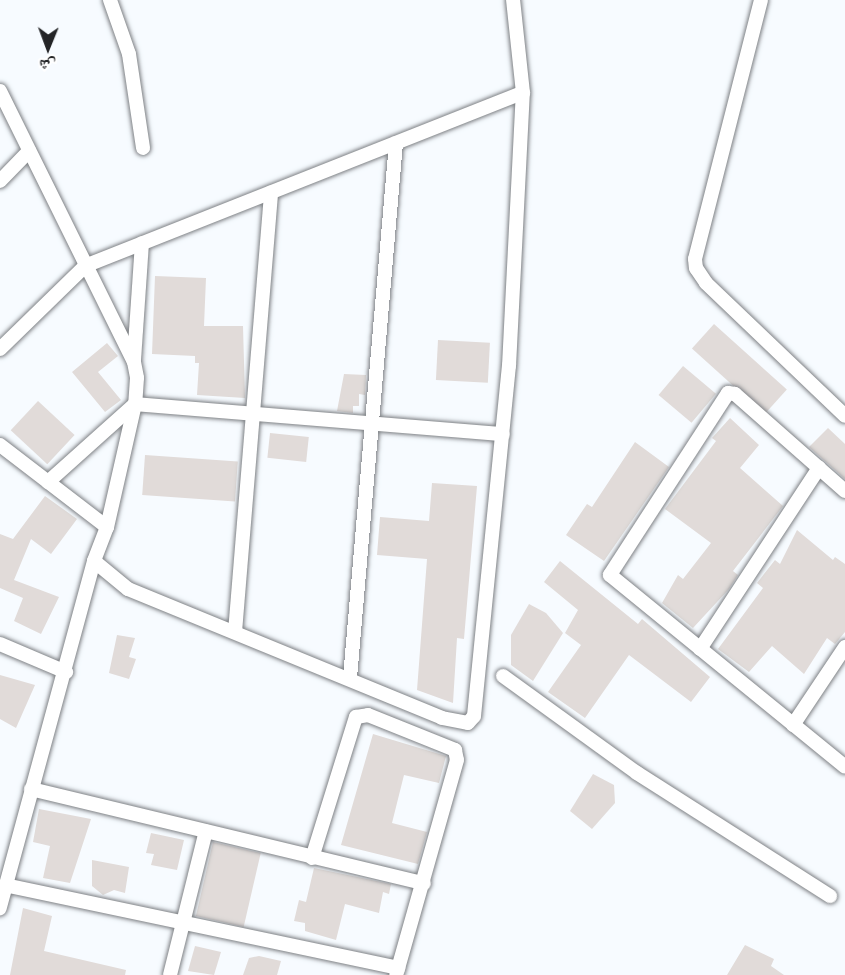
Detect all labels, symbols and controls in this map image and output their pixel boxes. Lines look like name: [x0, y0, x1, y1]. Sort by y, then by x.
north arrow: [18, 18, 78, 78]
text: ش: [39, 56, 56, 76]

